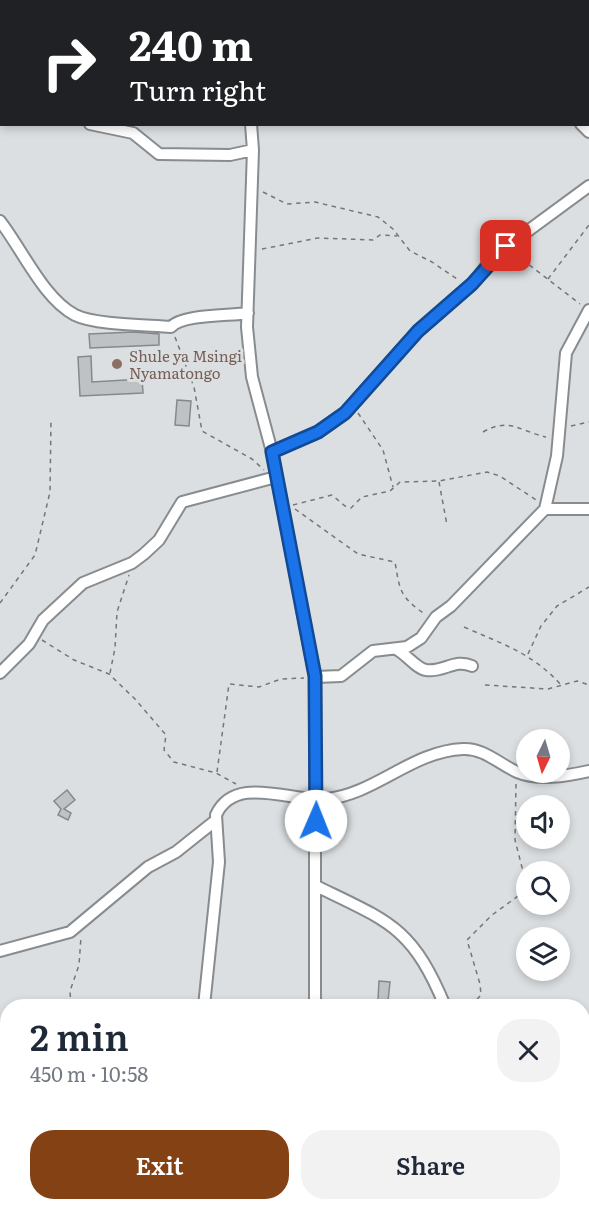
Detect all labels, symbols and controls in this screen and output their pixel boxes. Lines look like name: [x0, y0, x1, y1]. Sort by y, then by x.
text: 240 m: [129, 12, 253, 74]
icon: right: [30, 24, 108, 102]
text: Turn right: [129, 69, 266, 109]
pin: [480, 220, 531, 271]
icon: arrive: [489, 229, 522, 262]
place label: Shule ya Msingi Nyamatongo: [129, 344, 242, 384]
marker: Shule ya Msingi Nyamatongo: [110, 357, 124, 371]
north arrow: [516, 729, 570, 783]
map controls: [516, 729, 570, 981]
position arrow: [284, 789, 348, 853]
button: sound: [516, 795, 570, 849]
button: search: [516, 861, 570, 915]
button: layers: [516, 927, 570, 981]
text: 2 min: [30, 1009, 129, 1062]
button: close: [497, 1019, 560, 1082]
text: 450 m · 10:58: [30, 1058, 148, 1088]
button: Exit: [30, 1130, 289, 1199]
button: Share: [301, 1130, 560, 1199]

